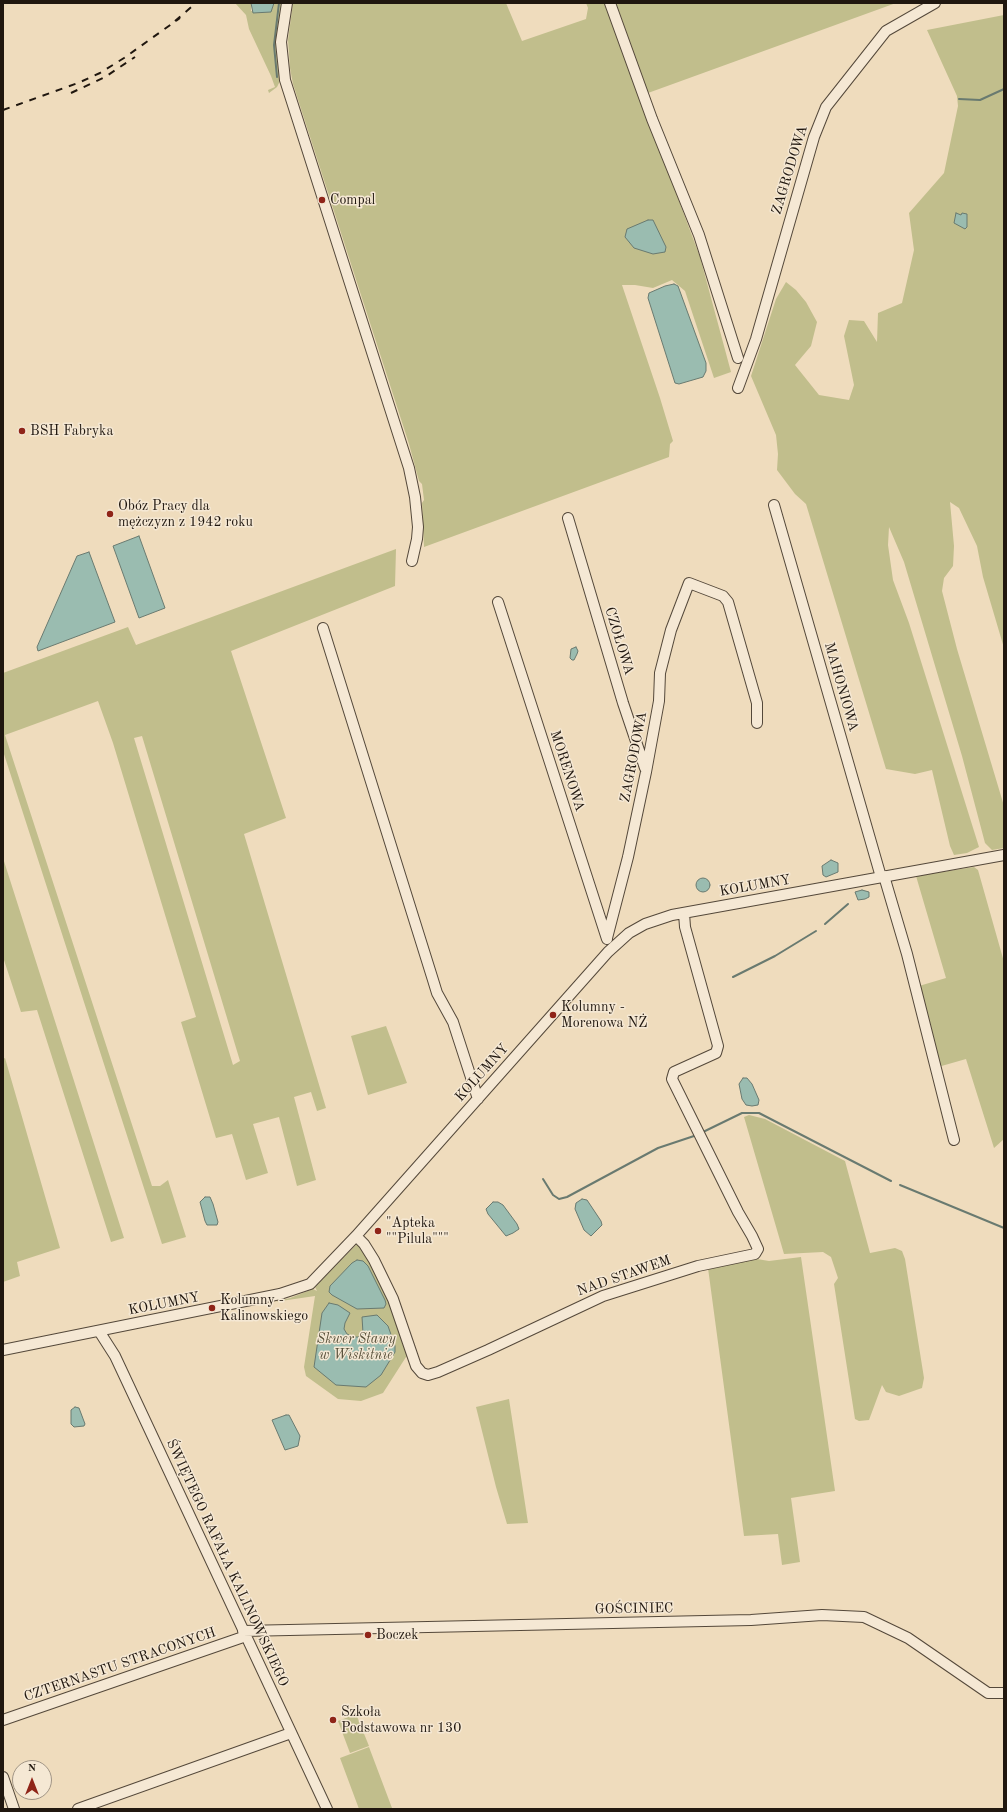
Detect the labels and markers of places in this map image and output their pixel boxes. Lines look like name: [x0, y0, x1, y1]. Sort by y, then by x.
place label: Compal: [330, 192, 375, 208]
marker: Compal: [317, 195, 327, 205]
place label: BSH Fabryka: [30, 423, 113, 439]
marker: BSH Fabryka: [17, 426, 27, 436]
place label: Obóz Pracy dla mężczyzn z 1942 roku: [118, 498, 253, 530]
marker: Obóz Pracy dla mężczyzn z 1942 roku: [105, 509, 115, 519]
place label: Kolumny - Morenowa NŻ: [561, 999, 647, 1032]
marker: Kolumny - Morenowa NŻ: [548, 1010, 558, 1020]
place label: "Apteka ""Pilula""": [386, 1215, 449, 1248]
marker: "Apteka ""Pilula""": [373, 1226, 383, 1236]
place label: Kolumny - Kalinowskiego: [220, 1292, 308, 1324]
marker: Kolumny - Kalinowskiego: [207, 1303, 217, 1313]
place label: Boczek: [376, 1627, 419, 1643]
marker: Boczek: [363, 1630, 373, 1640]
place label: Szkoła Podstawowa nr 130: [341, 1704, 461, 1736]
marker: Szkoła Podstawowa nr 130: [328, 1715, 338, 1725]

